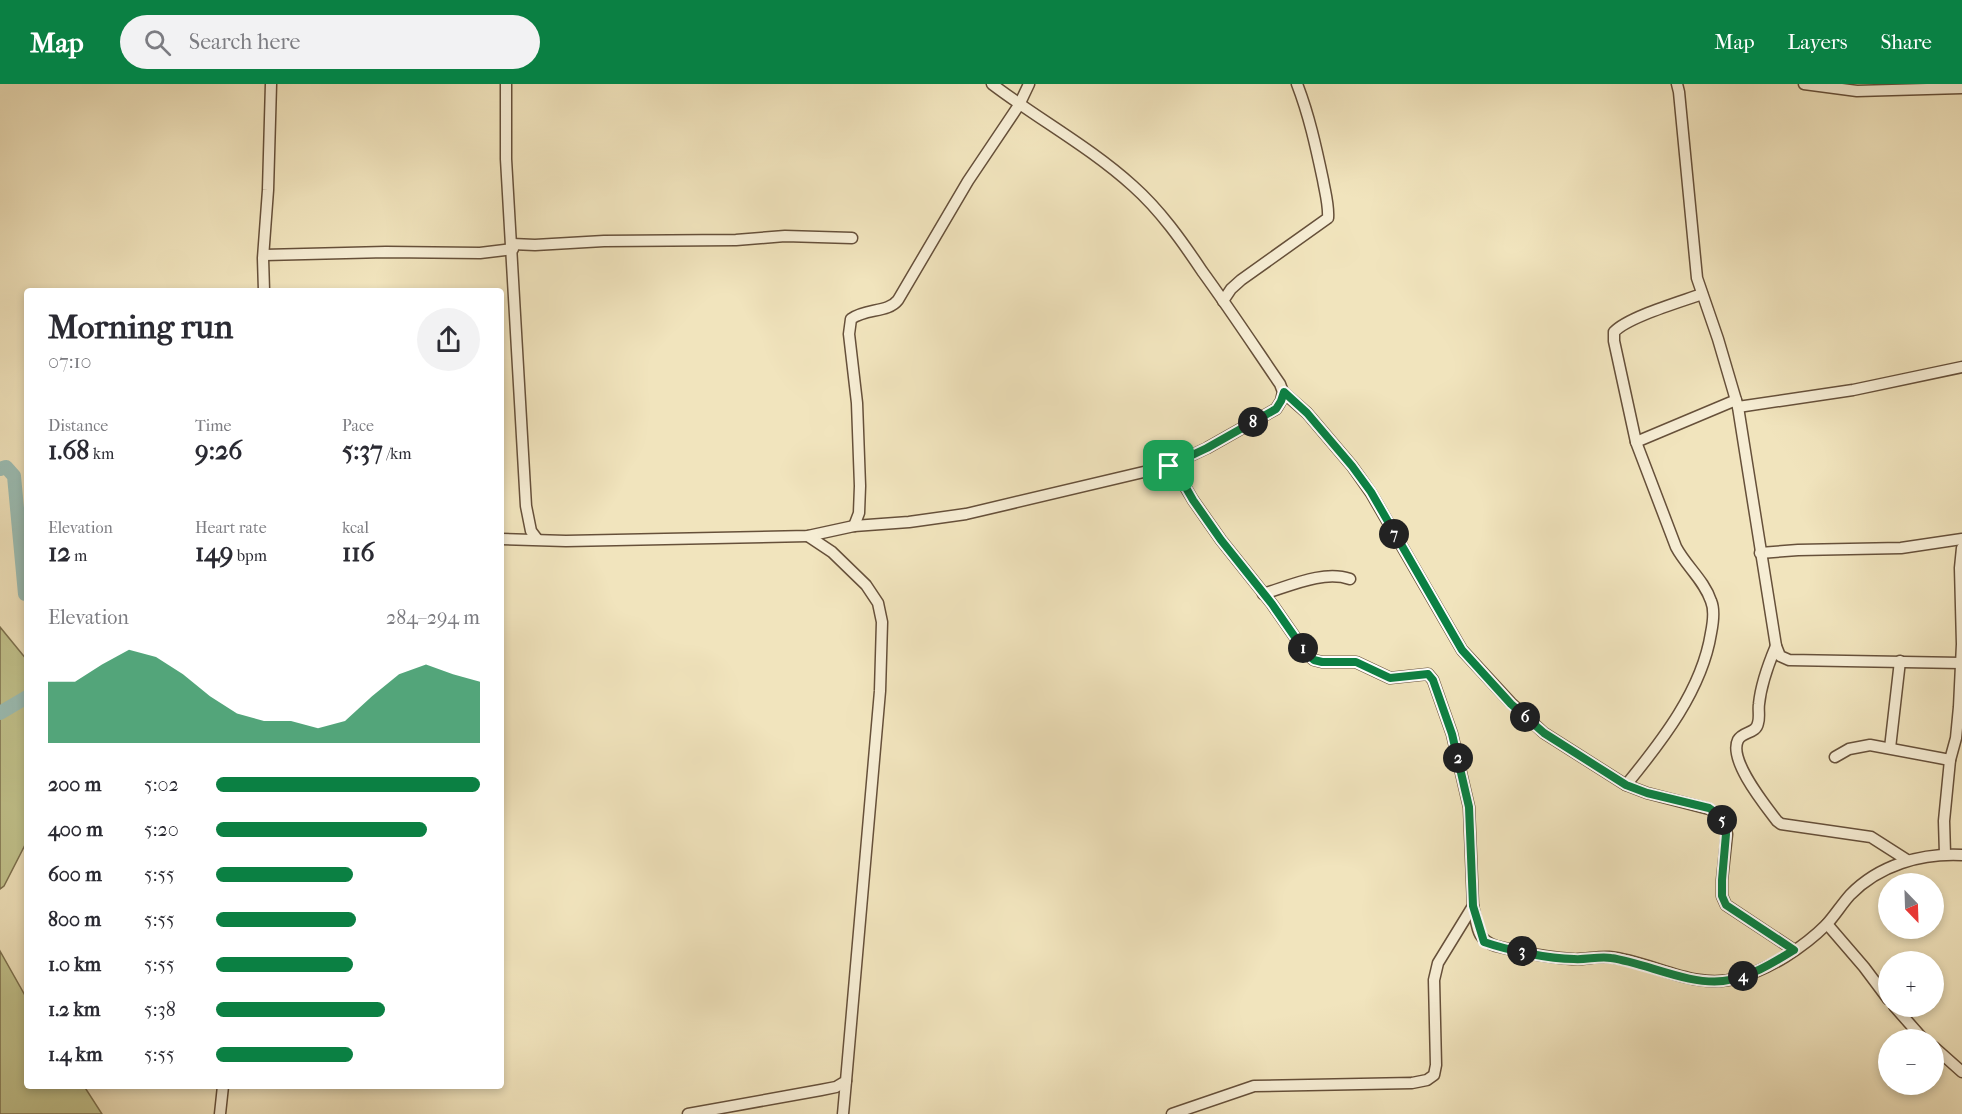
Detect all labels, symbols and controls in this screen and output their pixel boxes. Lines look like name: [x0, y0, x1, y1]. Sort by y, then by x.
search box: [120, 15, 540, 69]
text: Map: [30, 26, 84, 59]
icon: search: [141, 26, 174, 59]
text: Search here: [189, 29, 300, 55]
text: Map: [1714, 30, 1755, 54]
text: Layers: [1788, 30, 1847, 54]
text: Share: [1880, 30, 1932, 54]
text: Morning run: [48, 308, 233, 347]
button: share: [417, 308, 480, 371]
text: 07:10: [48, 350, 92, 373]
pin: 8: [1238, 407, 1268, 437]
text: 8: [1249, 412, 1257, 431]
text: Distance: [48, 416, 108, 435]
text: Time: [195, 416, 231, 435]
text: Pace: [342, 416, 374, 435]
text: 1.68: [48, 435, 89, 466]
text: 9:26: [195, 435, 242, 466]
text: 5:37: [342, 435, 383, 466]
pin: [1143, 440, 1194, 491]
text: km: [89, 444, 114, 463]
text: /km: [383, 444, 412, 463]
icon: arrive: [1152, 449, 1185, 482]
text: Elevation: [48, 518, 113, 537]
text: Heart rate: [195, 518, 267, 537]
text: kcal: [342, 518, 369, 537]
pin: 7: [1379, 519, 1409, 549]
text: 7: [1390, 524, 1398, 543]
text: 12: [48, 537, 71, 568]
text: 149: [195, 537, 233, 568]
text: 116: [342, 537, 375, 568]
text: m: [71, 546, 87, 565]
text: bpm: [233, 546, 267, 565]
text: Elevation: [48, 606, 129, 629]
text: 284–294 m: [386, 606, 480, 629]
pin: 1: [1288, 633, 1318, 663]
text: 1: [1300, 638, 1306, 657]
pin: 6: [1510, 702, 1540, 732]
text: 6: [1521, 707, 1529, 726]
pin: 2: [1443, 743, 1473, 773]
text: 2: [1454, 748, 1462, 767]
text: 200 m: [48, 773, 101, 796]
text: 5:02: [144, 773, 179, 796]
pin: 5: [1707, 805, 1737, 835]
text: 5: [1719, 810, 1725, 829]
text: 400 m: [48, 818, 103, 841]
text: 5:20: [144, 818, 179, 841]
text: 600 m: [48, 863, 102, 886]
text: 5:55: [144, 863, 175, 886]
north arrow: [1878, 873, 1944, 939]
map controls: [1878, 873, 1944, 1095]
text: 800 m: [48, 908, 101, 931]
text: 5:55: [144, 908, 175, 931]
pin: 3: [1507, 936, 1537, 966]
text: 3: [1519, 941, 1525, 960]
button: +: [1878, 951, 1944, 1017]
text: 1.0 km: [48, 953, 101, 976]
text: 5:55: [144, 953, 175, 976]
pin: 4: [1728, 961, 1758, 991]
text: 4: [1738, 966, 1748, 985]
text: 1.2 km: [48, 998, 101, 1021]
text: 5:38: [144, 998, 176, 1021]
button: −: [1878, 1029, 1944, 1095]
text: 1.4 km: [48, 1043, 103, 1066]
text: 5:55: [144, 1043, 175, 1066]

